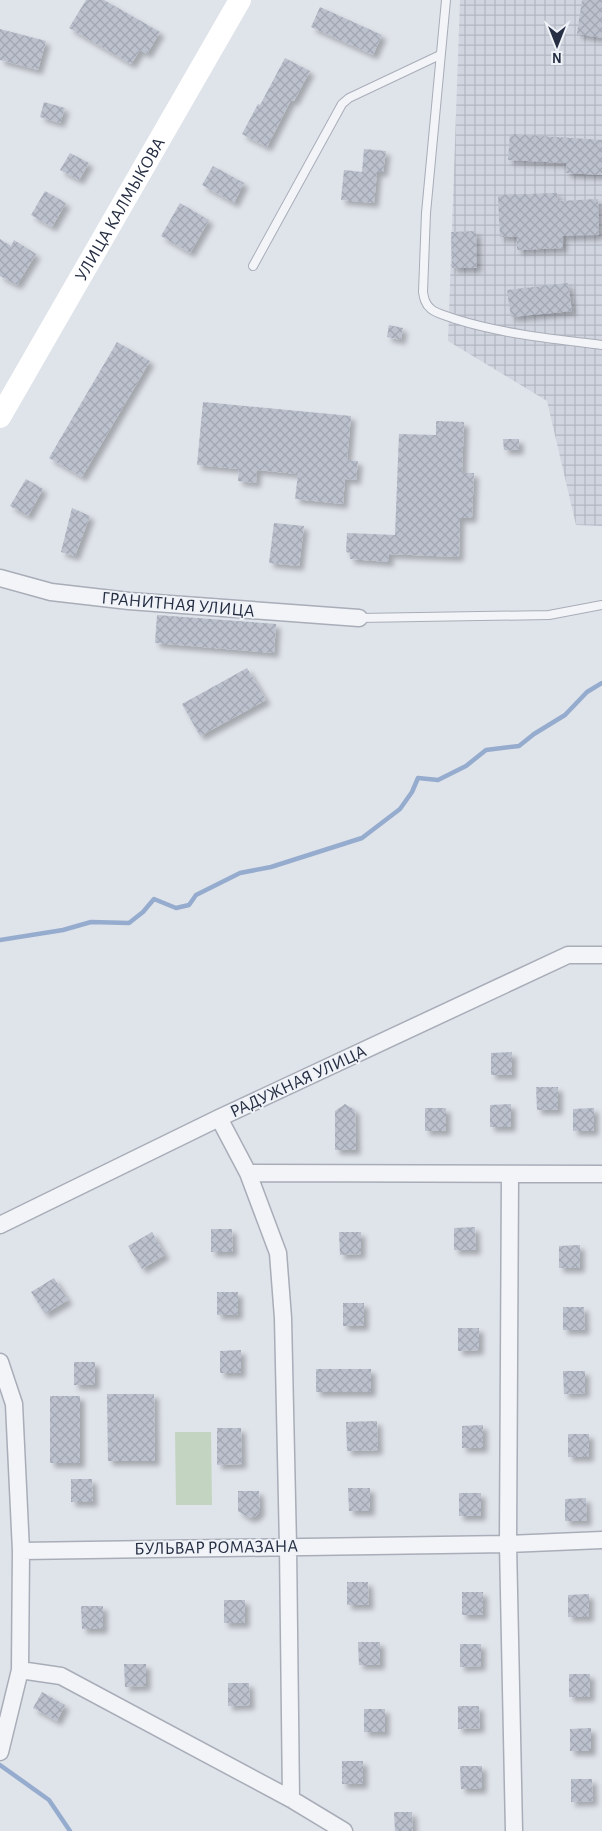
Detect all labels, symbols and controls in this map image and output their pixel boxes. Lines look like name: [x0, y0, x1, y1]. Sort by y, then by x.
north arrow: [532, 20, 582, 70]
text: N: [552, 50, 562, 64]
street label: УЛИЦА КАЛМЫКОВА: [72, 134, 169, 284]
street label: ГРАНИТНАЯ УЛИЦА: [101, 589, 256, 621]
street label: РАДУЖНАЯ УЛИЦА: [227, 1042, 370, 1121]
street label: БУЛЬВАР РОМАЗАНА: [134, 1538, 298, 1558]

